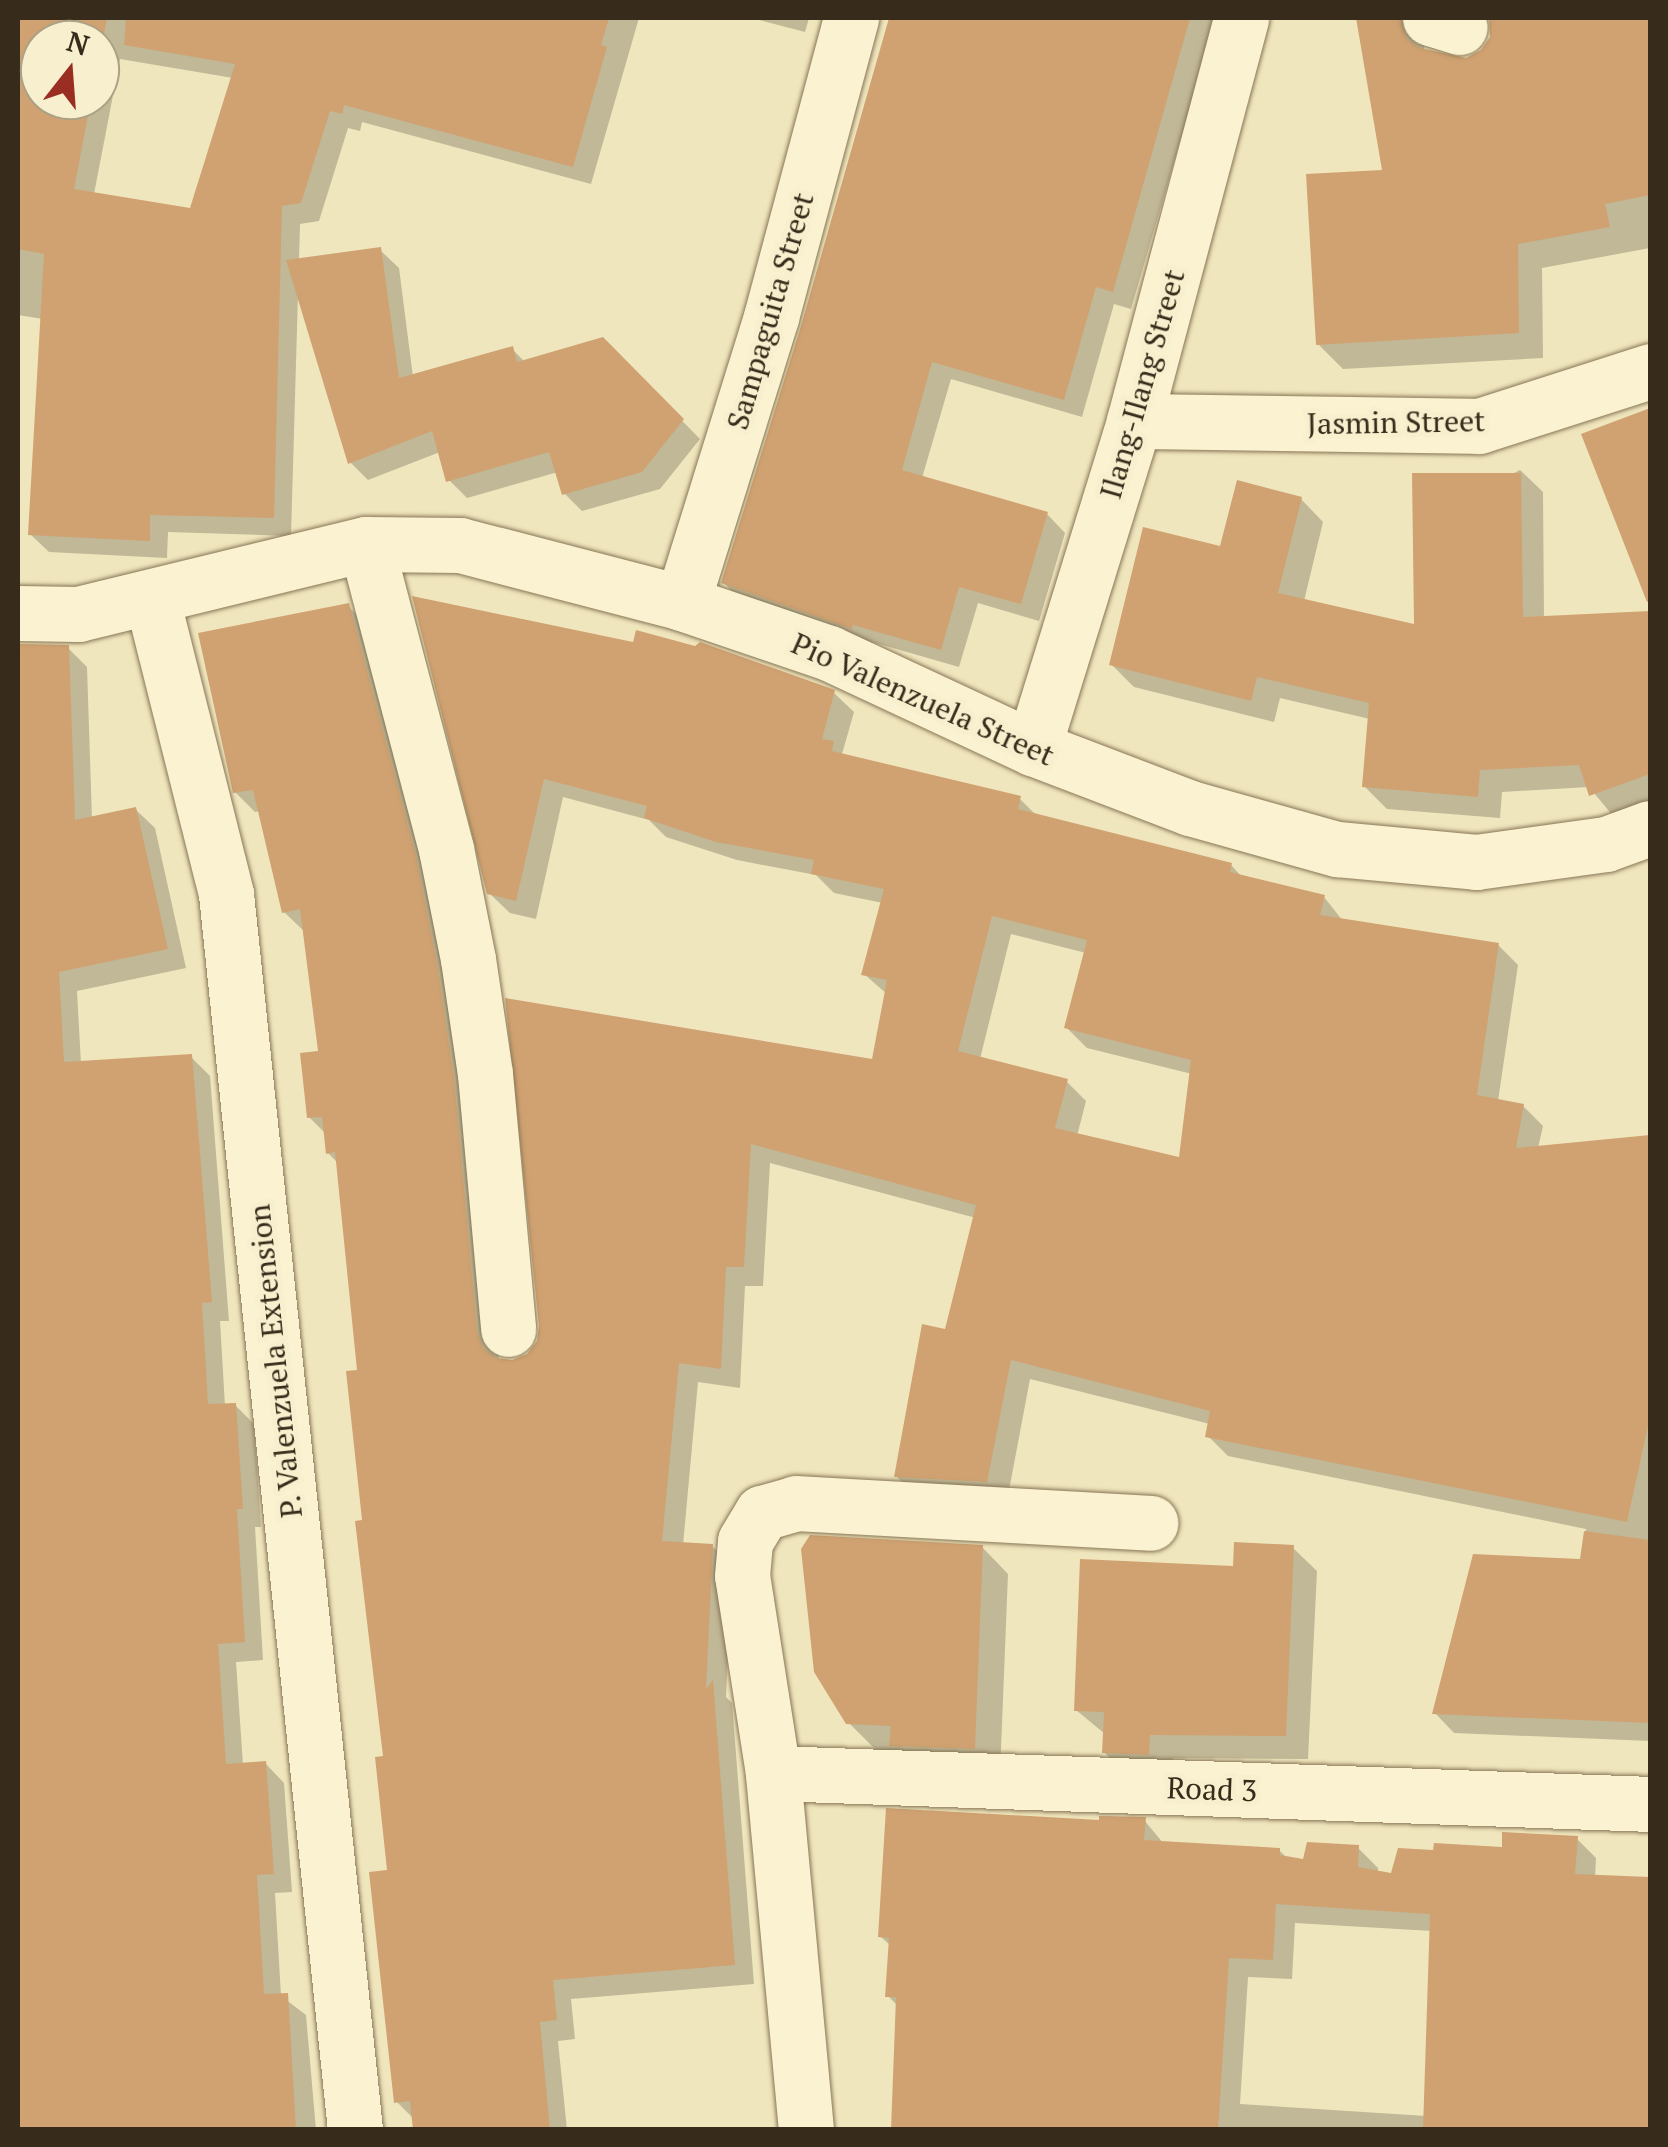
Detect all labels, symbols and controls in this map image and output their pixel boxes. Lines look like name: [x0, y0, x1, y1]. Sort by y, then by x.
north arrow: [20, 20, 120, 120]
text: N: [63, 22, 94, 64]
street label: Sampaguita Street: [719, 188, 821, 434]
street label: Ilang-Ilang Street: [1092, 265, 1192, 503]
street label: Jasmin Street: [1306, 402, 1486, 442]
street label: Pio Valenzuela Street: [786, 625, 1060, 773]
street label: P. Valenzuela Extension: [241, 1202, 309, 1520]
street label: Road 3: [1166, 1769, 1258, 1809]

